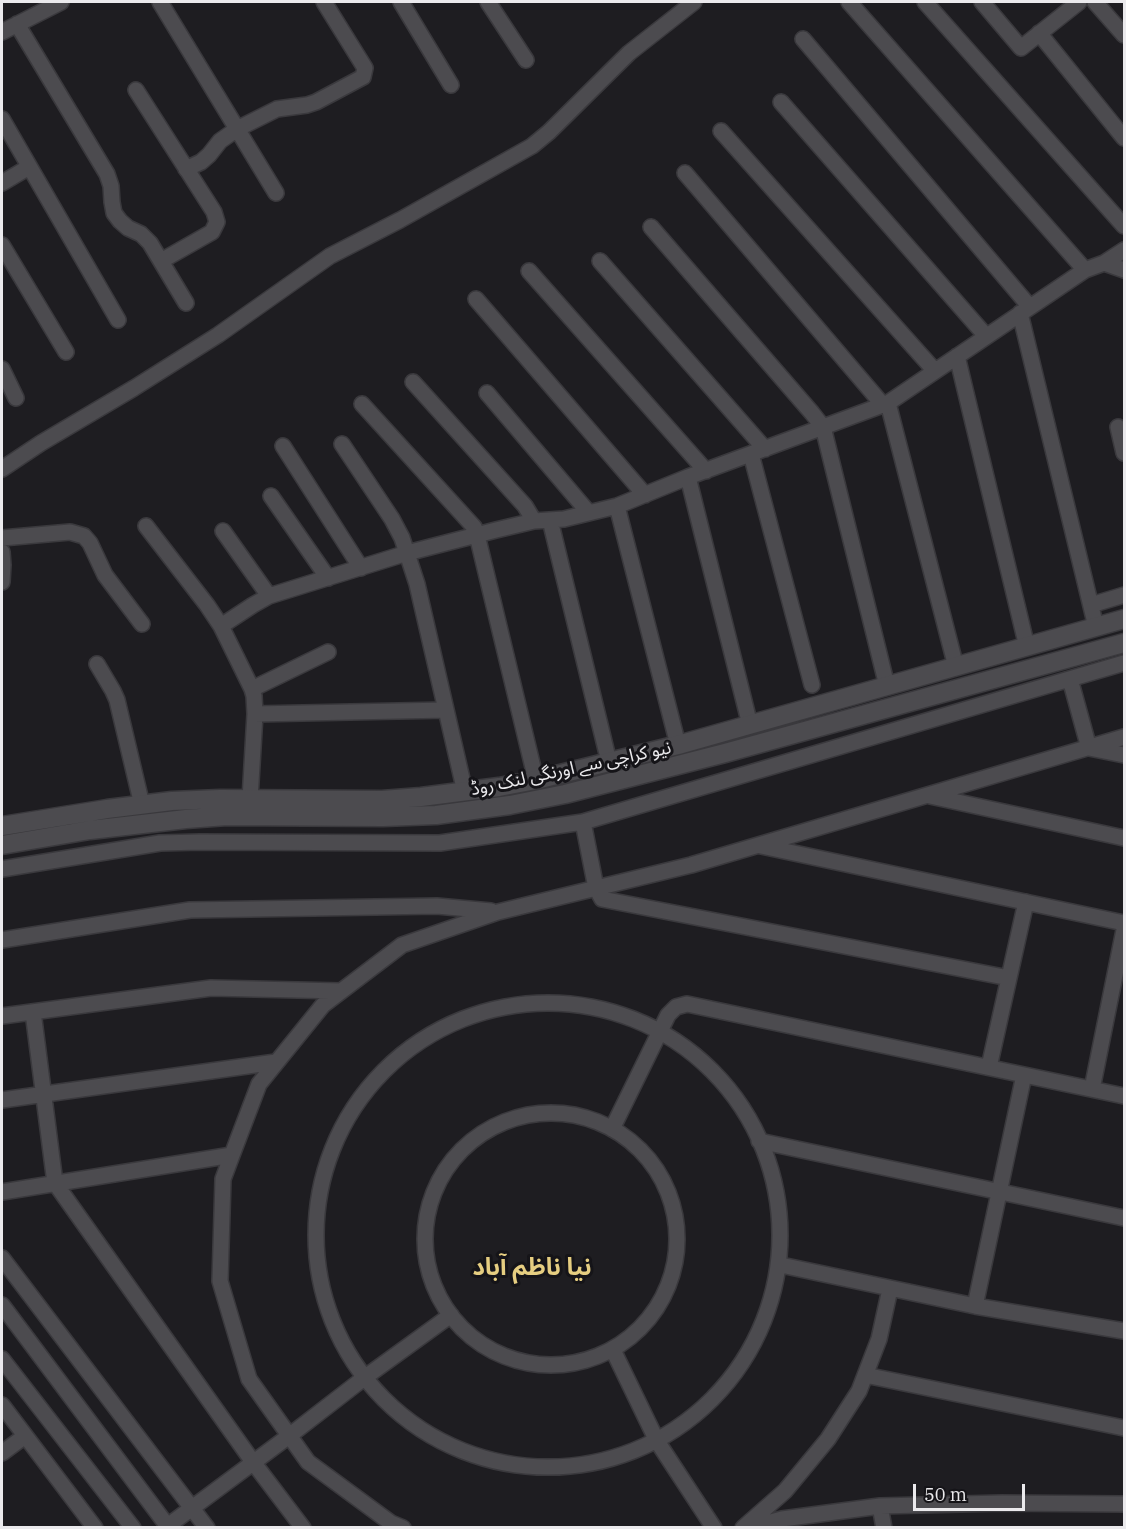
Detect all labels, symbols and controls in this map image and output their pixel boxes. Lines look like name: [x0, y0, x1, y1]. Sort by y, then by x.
street label: نیو کراچی سے اورنگی لنک روڈ: [469, 737, 673, 801]
district label: نیا ناظم آباد: [472, 1254, 592, 1282]
scale bar: [916, 1472, 1028, 1510]
text: 50 m: [924, 1483, 967, 1506]

